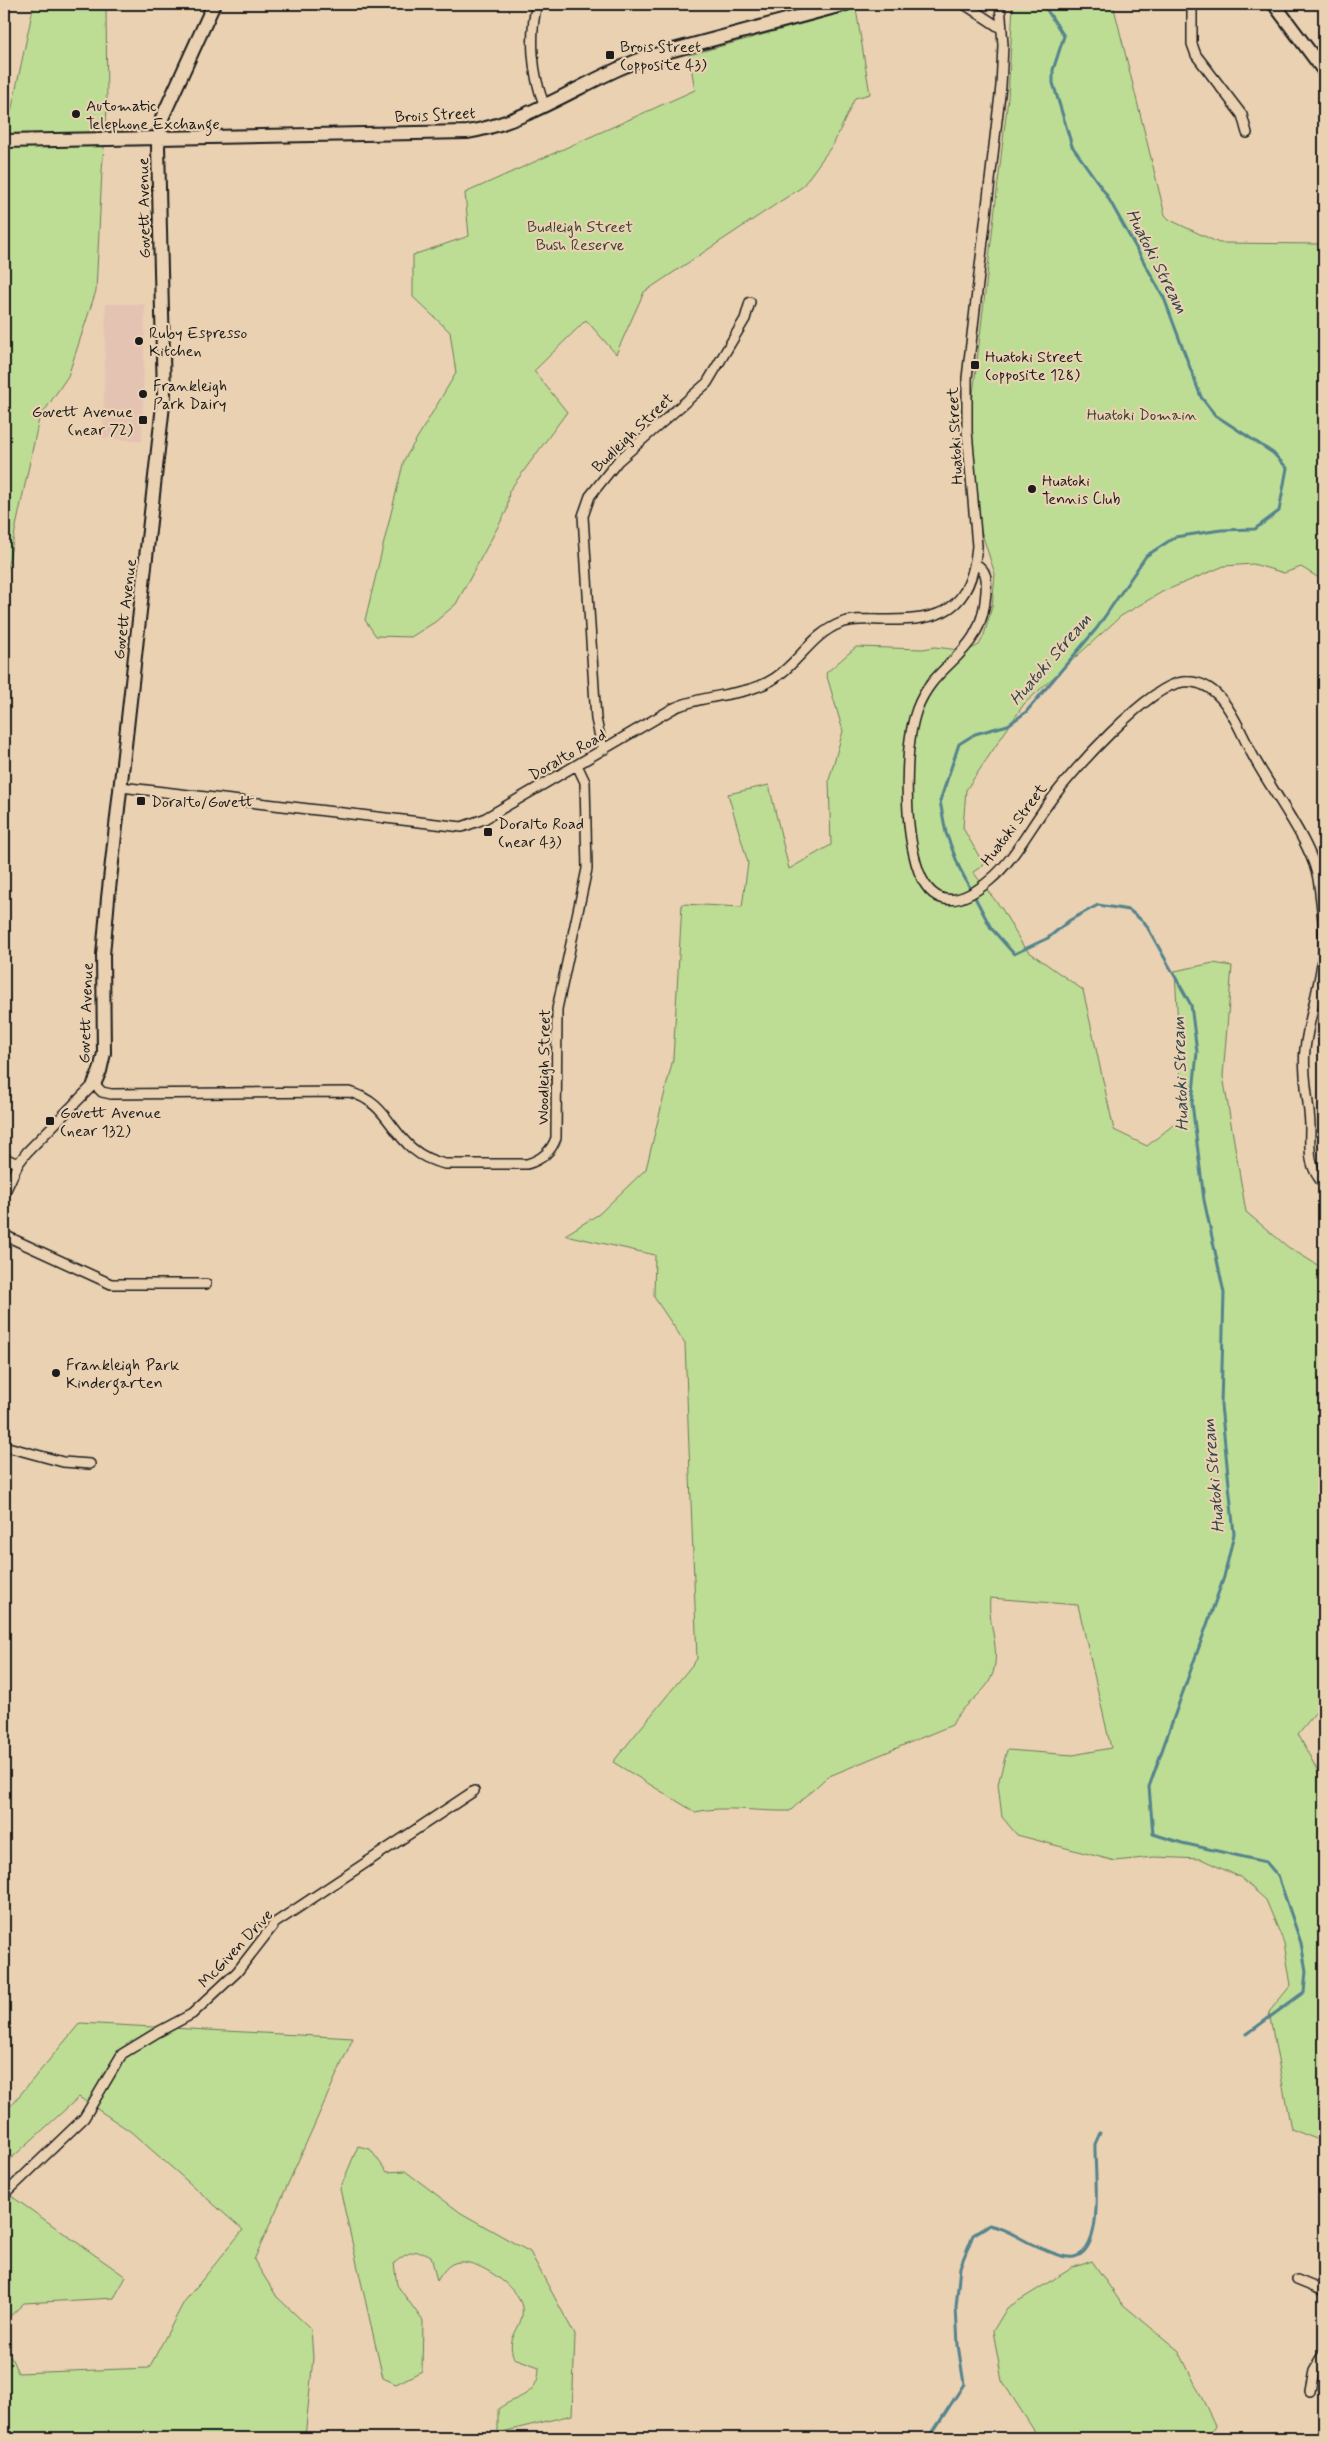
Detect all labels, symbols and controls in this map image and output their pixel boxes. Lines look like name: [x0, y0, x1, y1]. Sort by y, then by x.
place label: Brois Street (opposite 43): [620, 37, 707, 76]
marker: Brois Street (opposite 43): [604, 49, 616, 61]
place label: Automatic Telephone Exchange: [86, 96, 220, 136]
street label: Brois Street: [394, 103, 476, 128]
marker: Automatic Telephone Exchange: [70, 108, 82, 120]
street label: Govett Avenue: [133, 157, 156, 259]
water label: Huatoki Stream: [1119, 205, 1193, 318]
park label: Budleigh Street Bush Reserve: [527, 217, 633, 256]
place label: Ruby Espresso Kitchen: [149, 323, 248, 362]
marker: Ruby Espresso Kitchen: [133, 335, 145, 347]
place label: Huatoki Street (opposite 128): [985, 347, 1083, 386]
marker: Huatoki Street (opposite 128): [969, 359, 981, 371]
place label: Frankleigh Park Dairy: [153, 376, 227, 415]
street label: Huatoki Street: [942, 386, 969, 485]
marker: Frankleigh Park Dairy: [137, 388, 149, 400]
street label: Budleigh Street: [588, 388, 679, 477]
place label: Govett Avenue (near 72): [32, 402, 133, 441]
park label: Huatoki Domain: [1087, 405, 1198, 426]
marker: Govett Avenue (near 72): [137, 414, 149, 426]
place label: Huatoki Tennis Club: [1042, 471, 1120, 510]
marker: Huatoki Tennis Club: [1026, 483, 1038, 495]
street label: Govett Avenue: [109, 558, 142, 661]
water label: Huatoki Stream: [1004, 609, 1097, 711]
street label: Doralto Road: [525, 725, 610, 786]
street label: Huatoki Street: [976, 779, 1052, 870]
place label: Doralto/Govett: [151, 792, 255, 813]
marker: Doralto/Govett: [135, 795, 147, 807]
place label: Doralto Road (near 43): [498, 814, 584, 853]
marker: Doralto Road (near 43): [482, 826, 494, 838]
street label: Govett Avenue: [74, 962, 99, 1064]
street label: Woodleigh Street: [533, 1008, 556, 1125]
water label: Huatoki Stream: [1167, 1016, 1195, 1132]
place label: Govett Avenue (near 132): [60, 1103, 161, 1142]
marker: Govett Avenue (near 132): [44, 1115, 56, 1127]
place label: Frankleigh Park Kindergarten: [66, 1355, 179, 1395]
marker: Frankleigh Park Kindergarten: [50, 1367, 62, 1379]
water label: Huatoki Stream: [1197, 1418, 1231, 1534]
street label: McGiven Drive: [194, 1905, 278, 1993]

